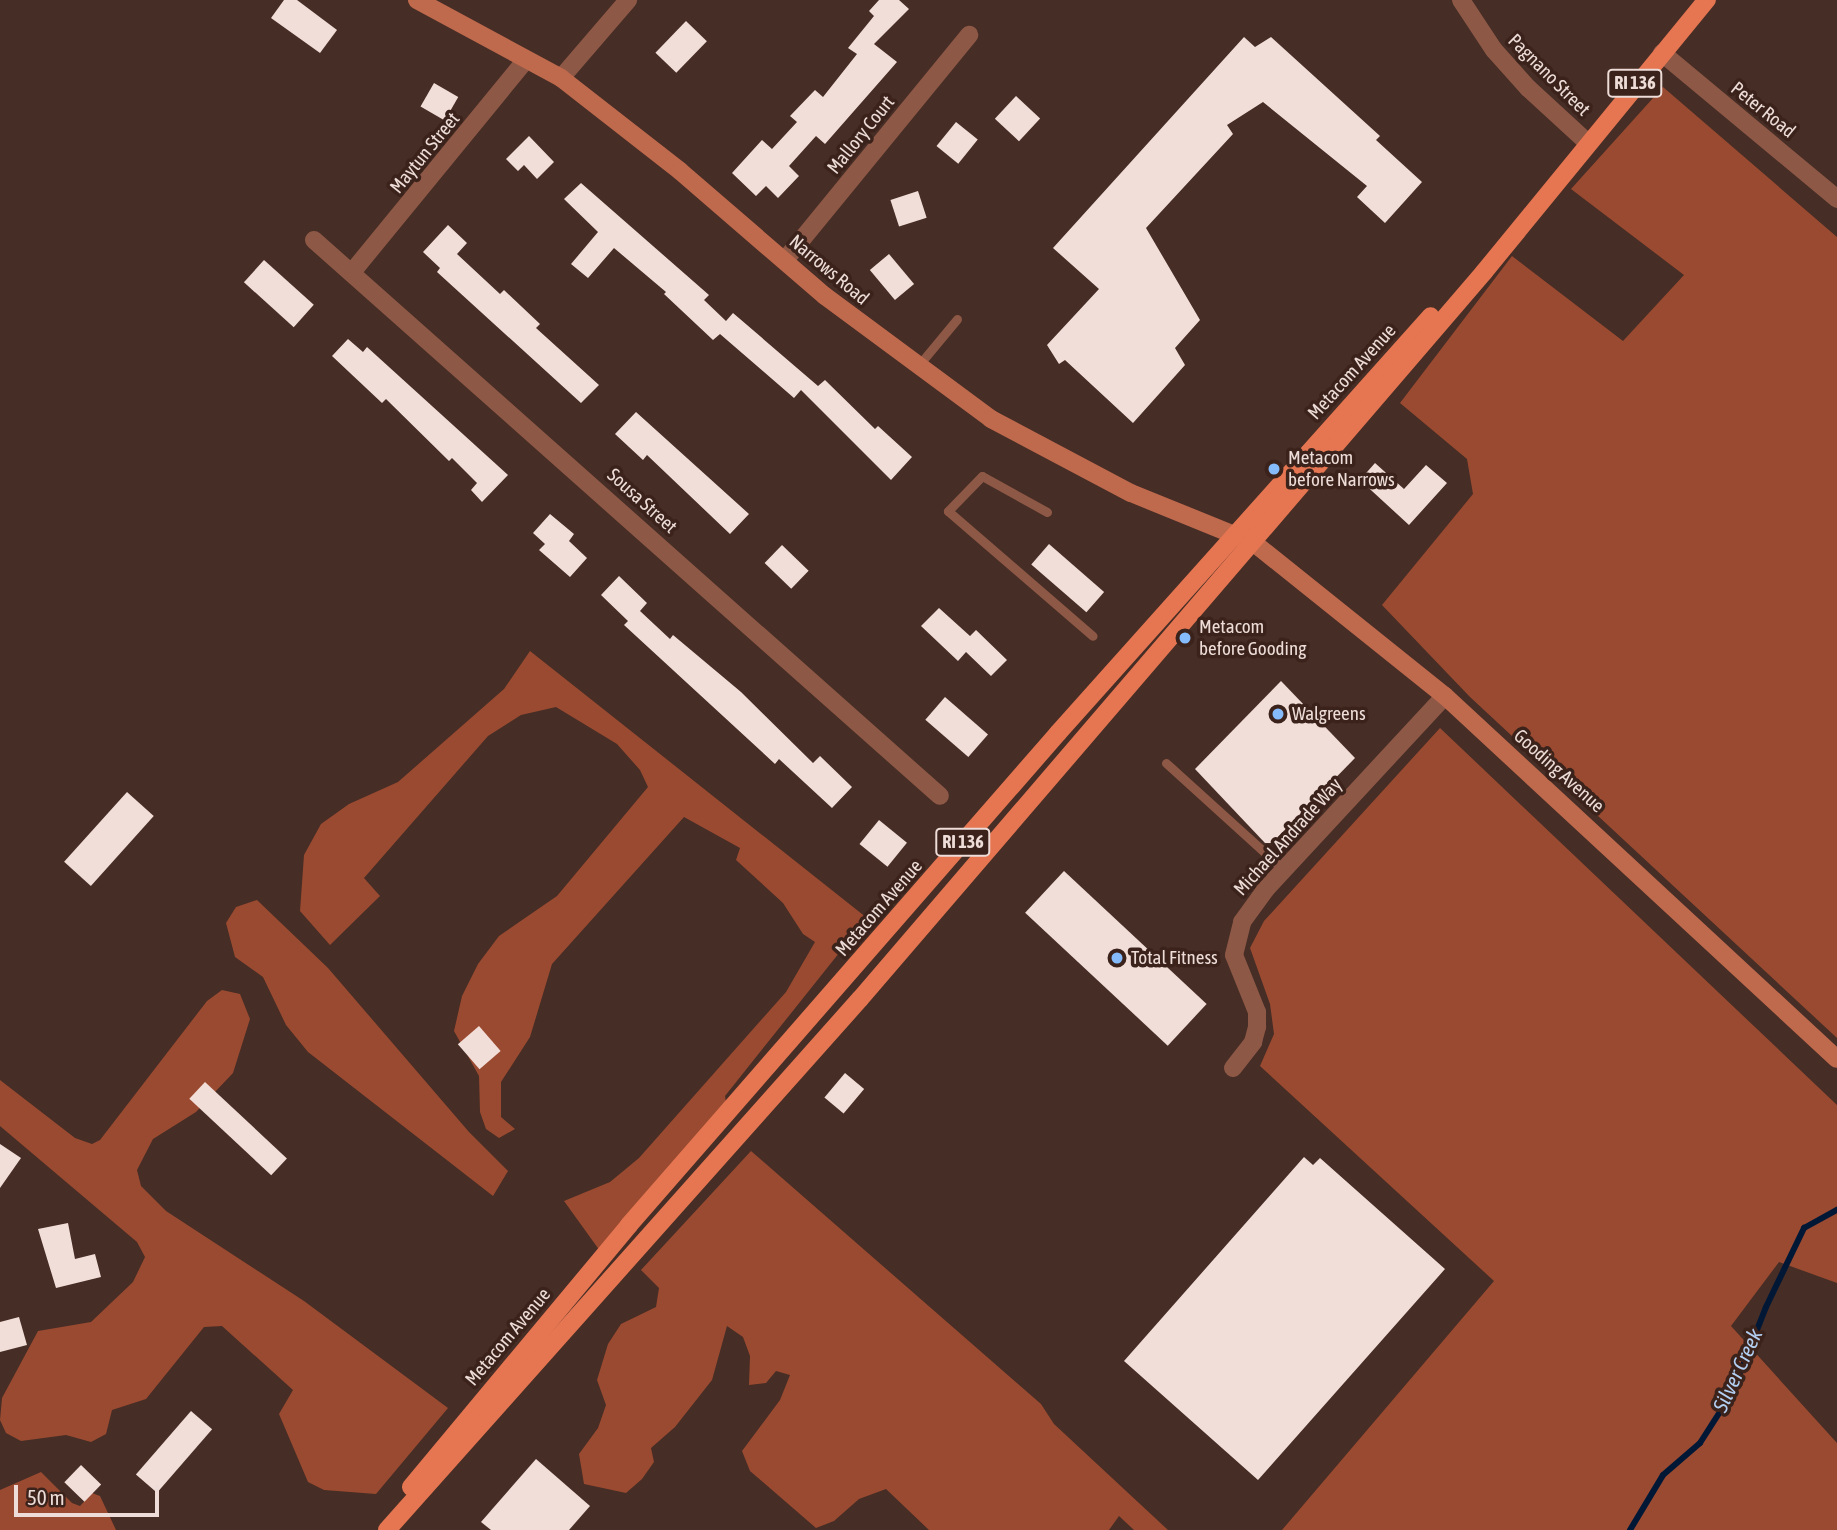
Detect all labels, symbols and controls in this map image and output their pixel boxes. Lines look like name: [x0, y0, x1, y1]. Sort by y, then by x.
street label: Pagnano Street: [1503, 29, 1595, 121]
road number: RI 136: [1607, 68, 1663, 98]
street label: Peter Road: [1726, 77, 1800, 143]
street label: Mallory Court: [823, 91, 899, 179]
street label: Maytun Street: [385, 108, 465, 198]
street label: Narrows Road: [785, 230, 873, 310]
street label: Metacom Avenue: [1303, 320, 1401, 424]
place label: Metacom before Narrows: [1288, 447, 1395, 491]
marker: Metacom before Narrows: [1266, 461, 1282, 477]
street label: Sousa Street: [602, 464, 682, 538]
place label: Metacom before Gooding: [1199, 616, 1306, 660]
marker: Metacom before Gooding: [1177, 630, 1193, 646]
place label: Walgreens: [1292, 703, 1366, 725]
marker: Walgreens: [1270, 706, 1286, 722]
street label: Gooding Avenue: [1509, 724, 1609, 818]
street label: Michael Andrade Way: [1229, 774, 1347, 900]
road number: RI 136: [935, 828, 991, 856]
street label: Metacom Avenue: [831, 855, 927, 961]
place label: Total Fitness: [1131, 947, 1218, 969]
marker: Total Fitness: [1109, 950, 1125, 966]
street label: Metacom Avenue: [461, 1284, 555, 1390]
water label: Silver Creek: [1707, 1324, 1767, 1416]
scale bar: [18, 1470, 163, 1514]
text: 50 m: [27, 1485, 65, 1509]

